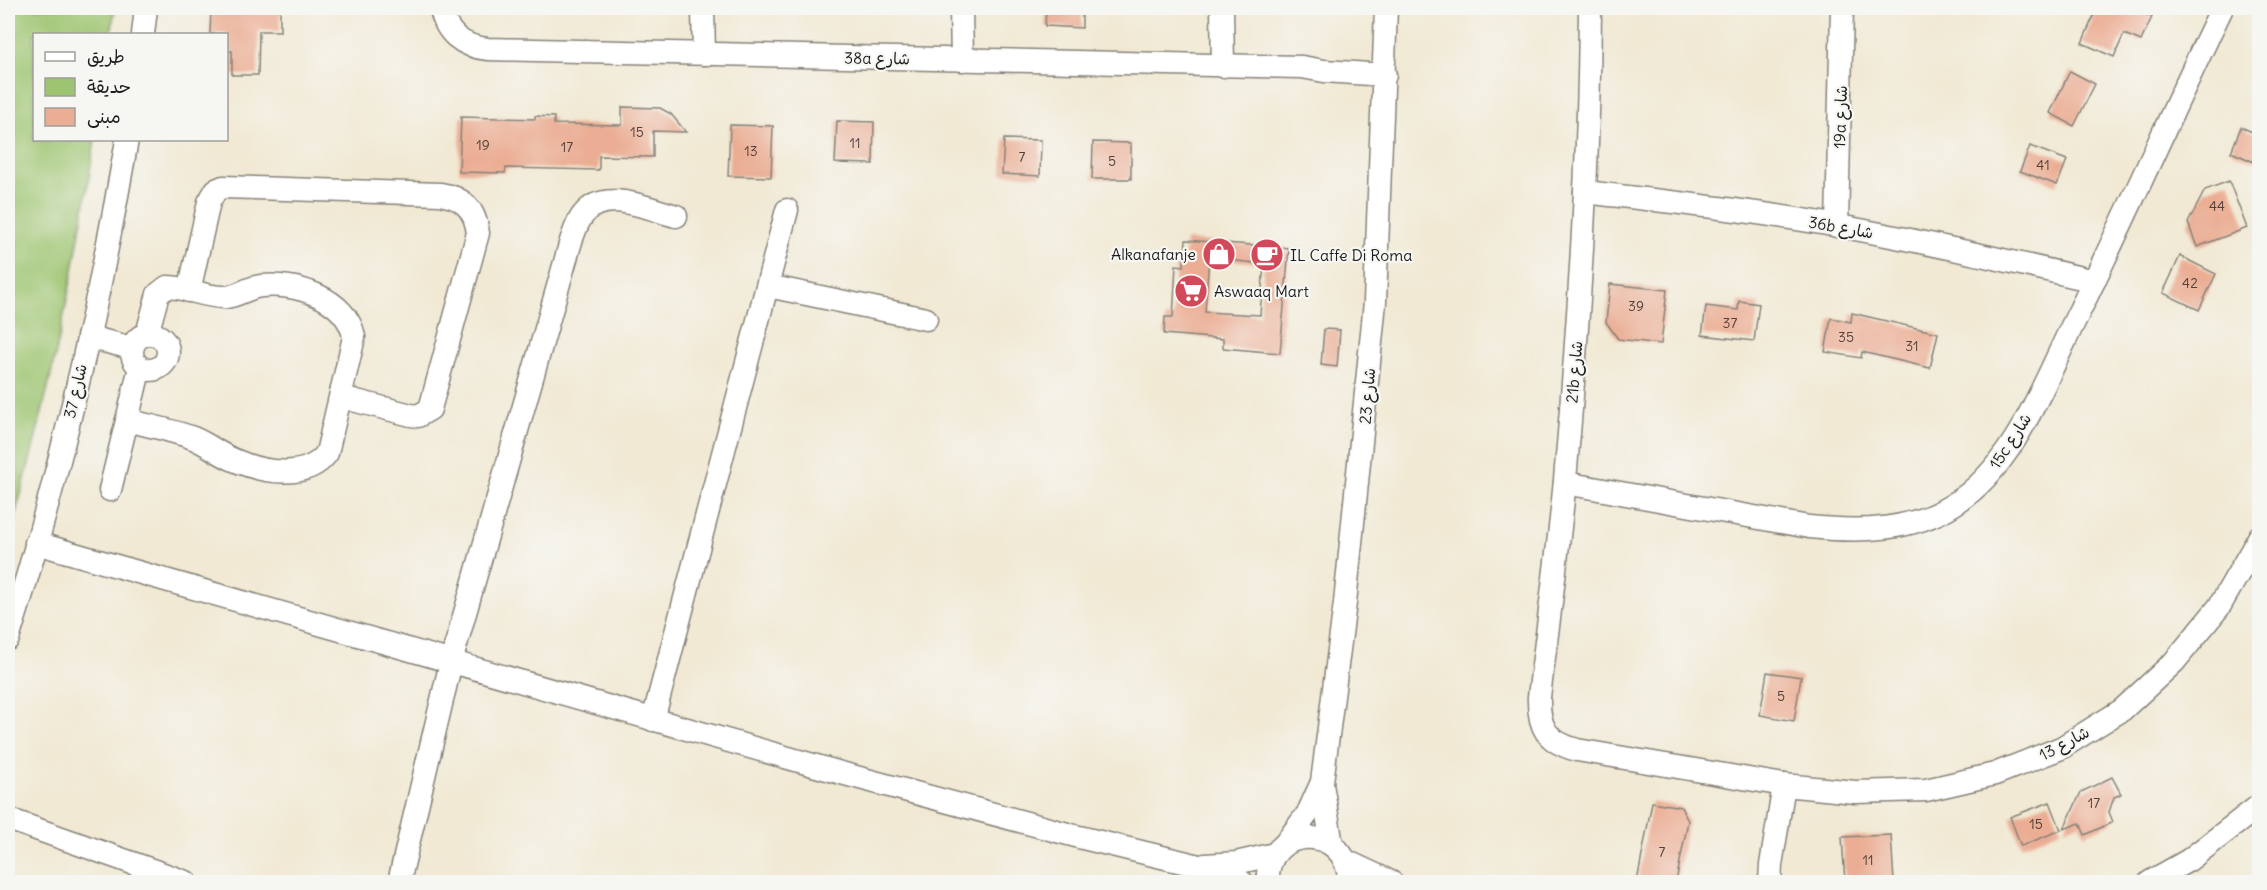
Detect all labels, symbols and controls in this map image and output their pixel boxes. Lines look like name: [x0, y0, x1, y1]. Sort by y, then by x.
legend: [33, 33, 228, 141]
text: طريق: [87, 45, 125, 68]
street label: 38a شارع: [844, 47, 910, 71]
text: حديقة: [87, 75, 131, 98]
street label: 19a شارع: [1829, 85, 1853, 149]
text: مبنى: [87, 105, 121, 128]
house number: 15: [630, 123, 644, 141]
house number: 11: [849, 134, 861, 152]
house number: 19: [476, 136, 490, 154]
house number: 17: [561, 138, 573, 156]
house number: 13: [744, 142, 758, 160]
house number: 7: [1019, 148, 1026, 166]
house number: 5: [1108, 152, 1116, 170]
house number: 41: [2036, 156, 2050, 174]
house number: 44: [2209, 197, 2225, 215]
street label: 36b شارع: [1807, 211, 1875, 245]
shop icon: Alkanafanje: [1201, 236, 1237, 272]
cafe icon: IL Caffe Di Roma: [1249, 237, 1285, 273]
place label: Alkanafanje: [1111, 244, 1196, 264]
place label: IL Caffe Di Roma: [1290, 245, 1412, 265]
supermarket icon: Aswaaq Mart: [1173, 273, 1209, 309]
house number: 42: [2182, 274, 2198, 292]
place label: Aswaaq Mart: [1214, 281, 1309, 301]
house number: 39: [1628, 297, 1644, 315]
house number: 37: [1723, 314, 1738, 332]
house number: 35: [1838, 328, 1854, 346]
house number: 31: [1905, 337, 1919, 355]
street label: 21b شارع: [1561, 340, 1589, 404]
street label: شارع 37: [59, 362, 93, 421]
street label: شارع 23: [1355, 367, 1381, 425]
street label: 15c شارع: [1985, 409, 2037, 474]
house number: 5: [1777, 687, 1785, 705]
street label: شارع 13: [2036, 722, 2093, 766]
house number: 17: [2088, 794, 2100, 812]
house number: 15: [2029, 815, 2043, 833]
house number: 7: [1659, 843, 1666, 861]
house number: 11: [1862, 851, 1874, 869]

